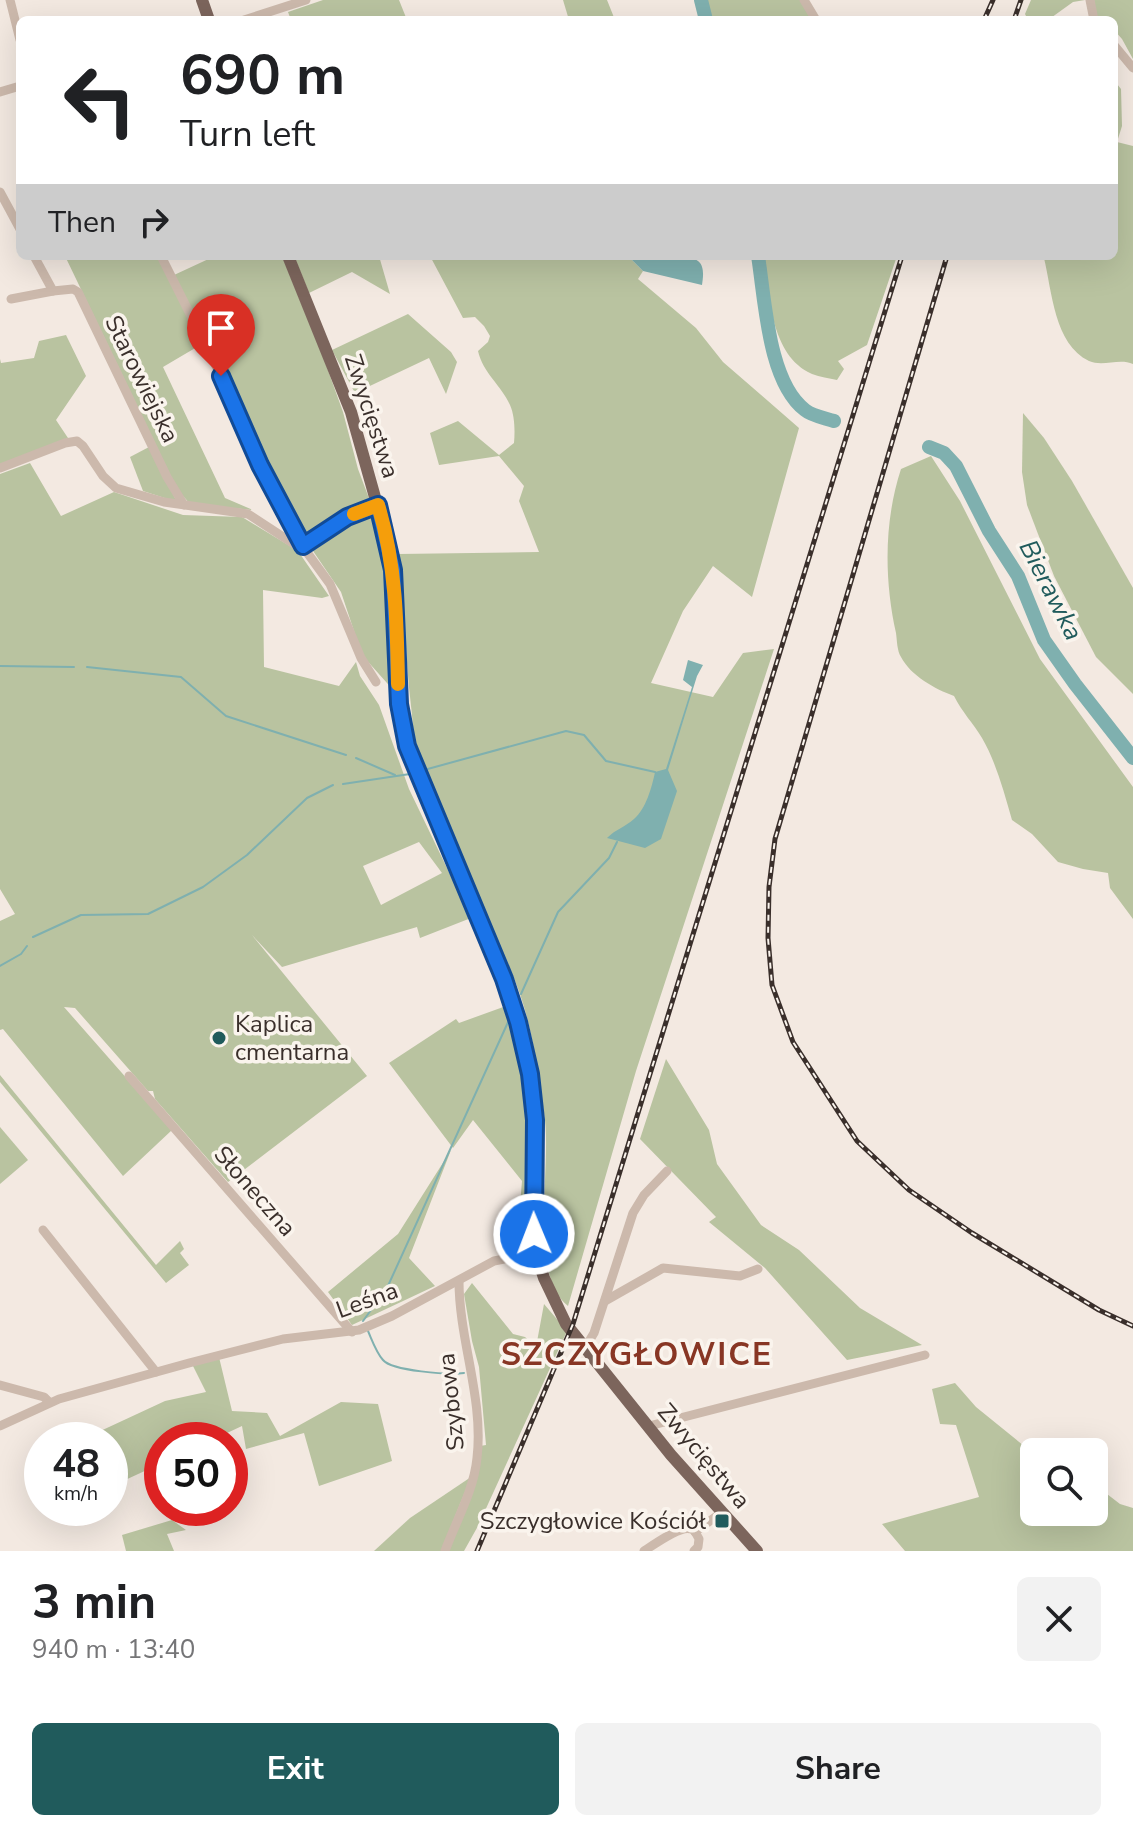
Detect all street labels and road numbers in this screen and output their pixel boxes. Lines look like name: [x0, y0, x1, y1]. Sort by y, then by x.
street label: Starowiejska: [97, 310, 187, 448]
street label: Zwycięstwa: [337, 350, 407, 482]
street label: Słoneczna: [207, 1139, 303, 1243]
street label: Leśna: [332, 1274, 402, 1326]
street label: Szybowa: [430, 1352, 472, 1452]
street label: Zwycięstwa: [650, 1397, 758, 1515]

